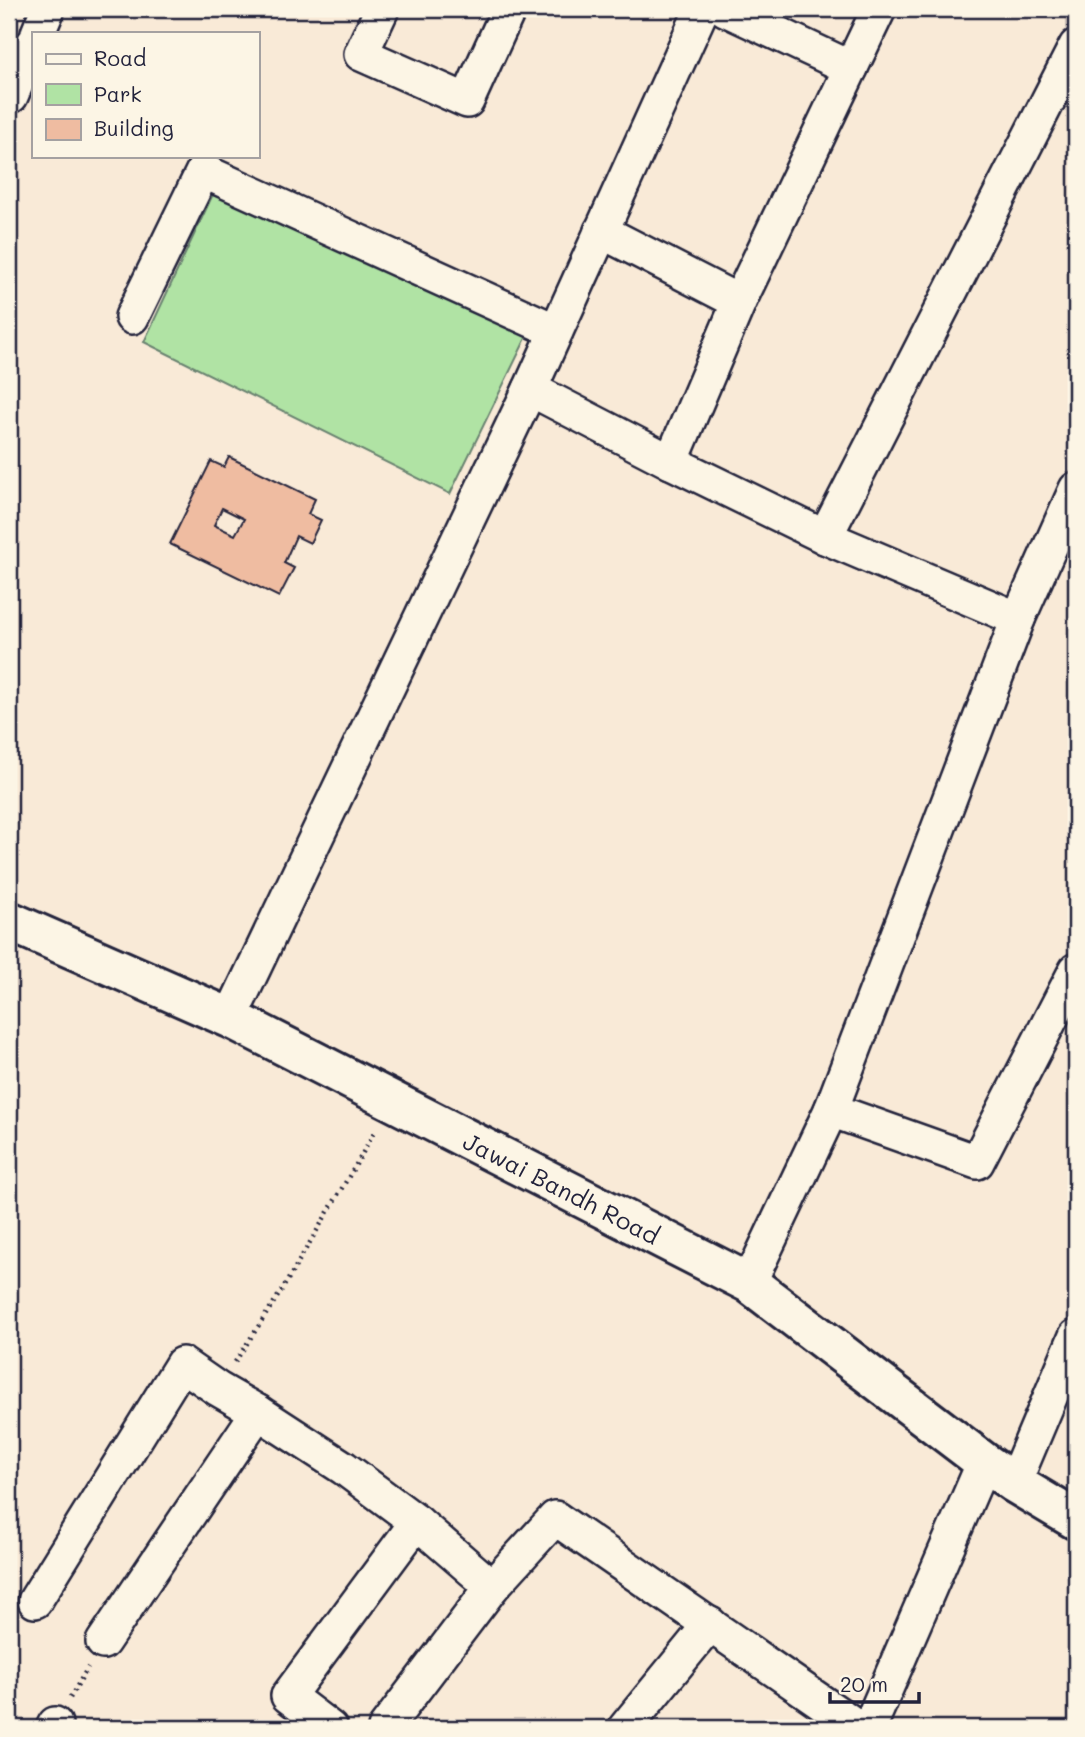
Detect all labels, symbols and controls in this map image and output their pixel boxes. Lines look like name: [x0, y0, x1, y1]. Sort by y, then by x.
legend: [32, 32, 259, 158]
text: Road: [94, 44, 146, 71]
text: Park: [94, 80, 142, 107]
text: Building: [94, 114, 174, 141]
street label: Jawai Bandh Road: [459, 1125, 665, 1250]
scale bar: [830, 1660, 919, 1704]
text: 20 m: [840, 1670, 888, 1697]

